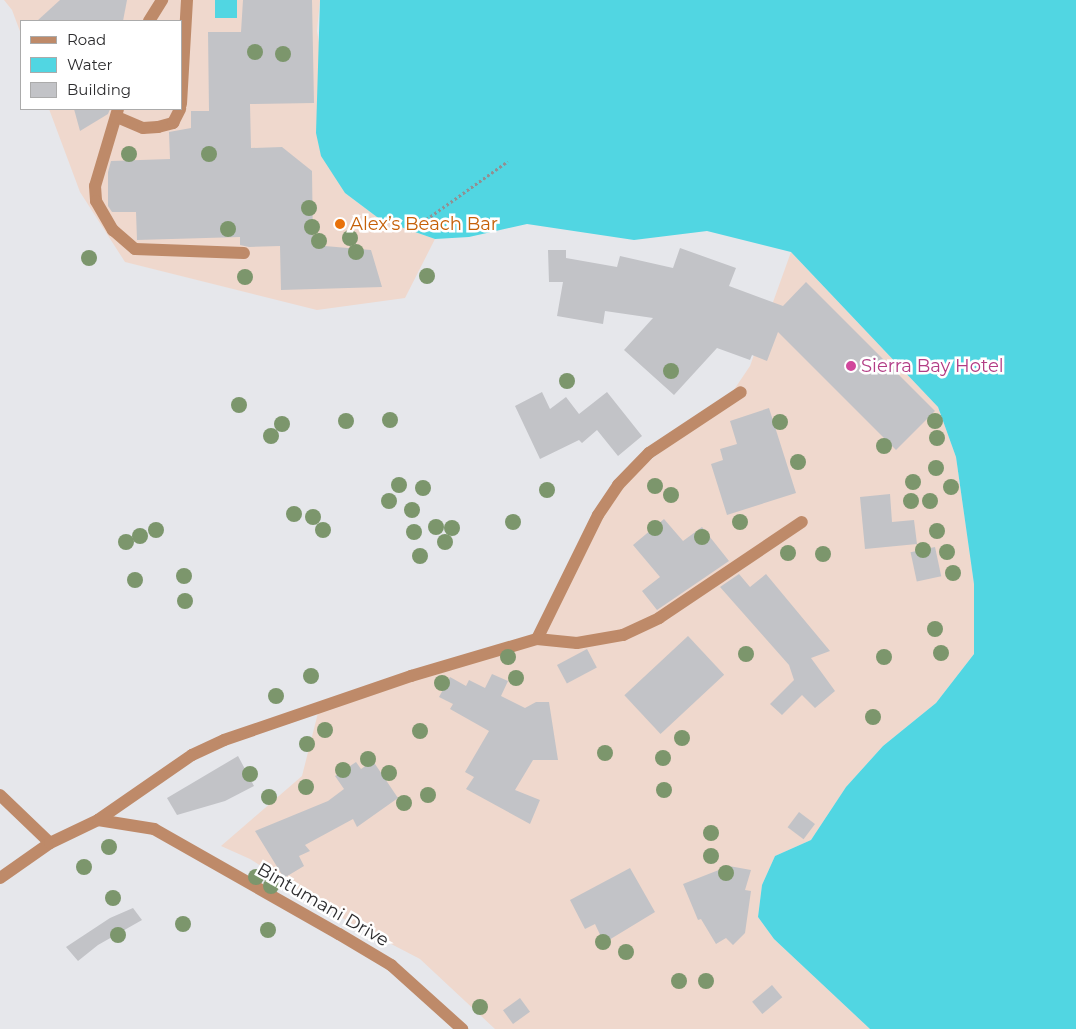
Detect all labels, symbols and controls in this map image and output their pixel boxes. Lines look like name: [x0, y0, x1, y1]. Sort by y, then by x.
legend: [20, 20, 182, 110]
text: Road: [67, 30, 106, 49]
text: Water: [67, 55, 113, 74]
text: Building: [67, 80, 131, 99]
place label: Alex’s Beach Bar: [350, 213, 498, 235]
marker: Alex’s Beach Bar: [334, 218, 346, 230]
place label: Sierra Bay Hotel: [861, 355, 1004, 377]
marker: Sierra Bay Hotel: [845, 360, 857, 372]
street label: Bintumani Drive: [253, 859, 393, 951]

